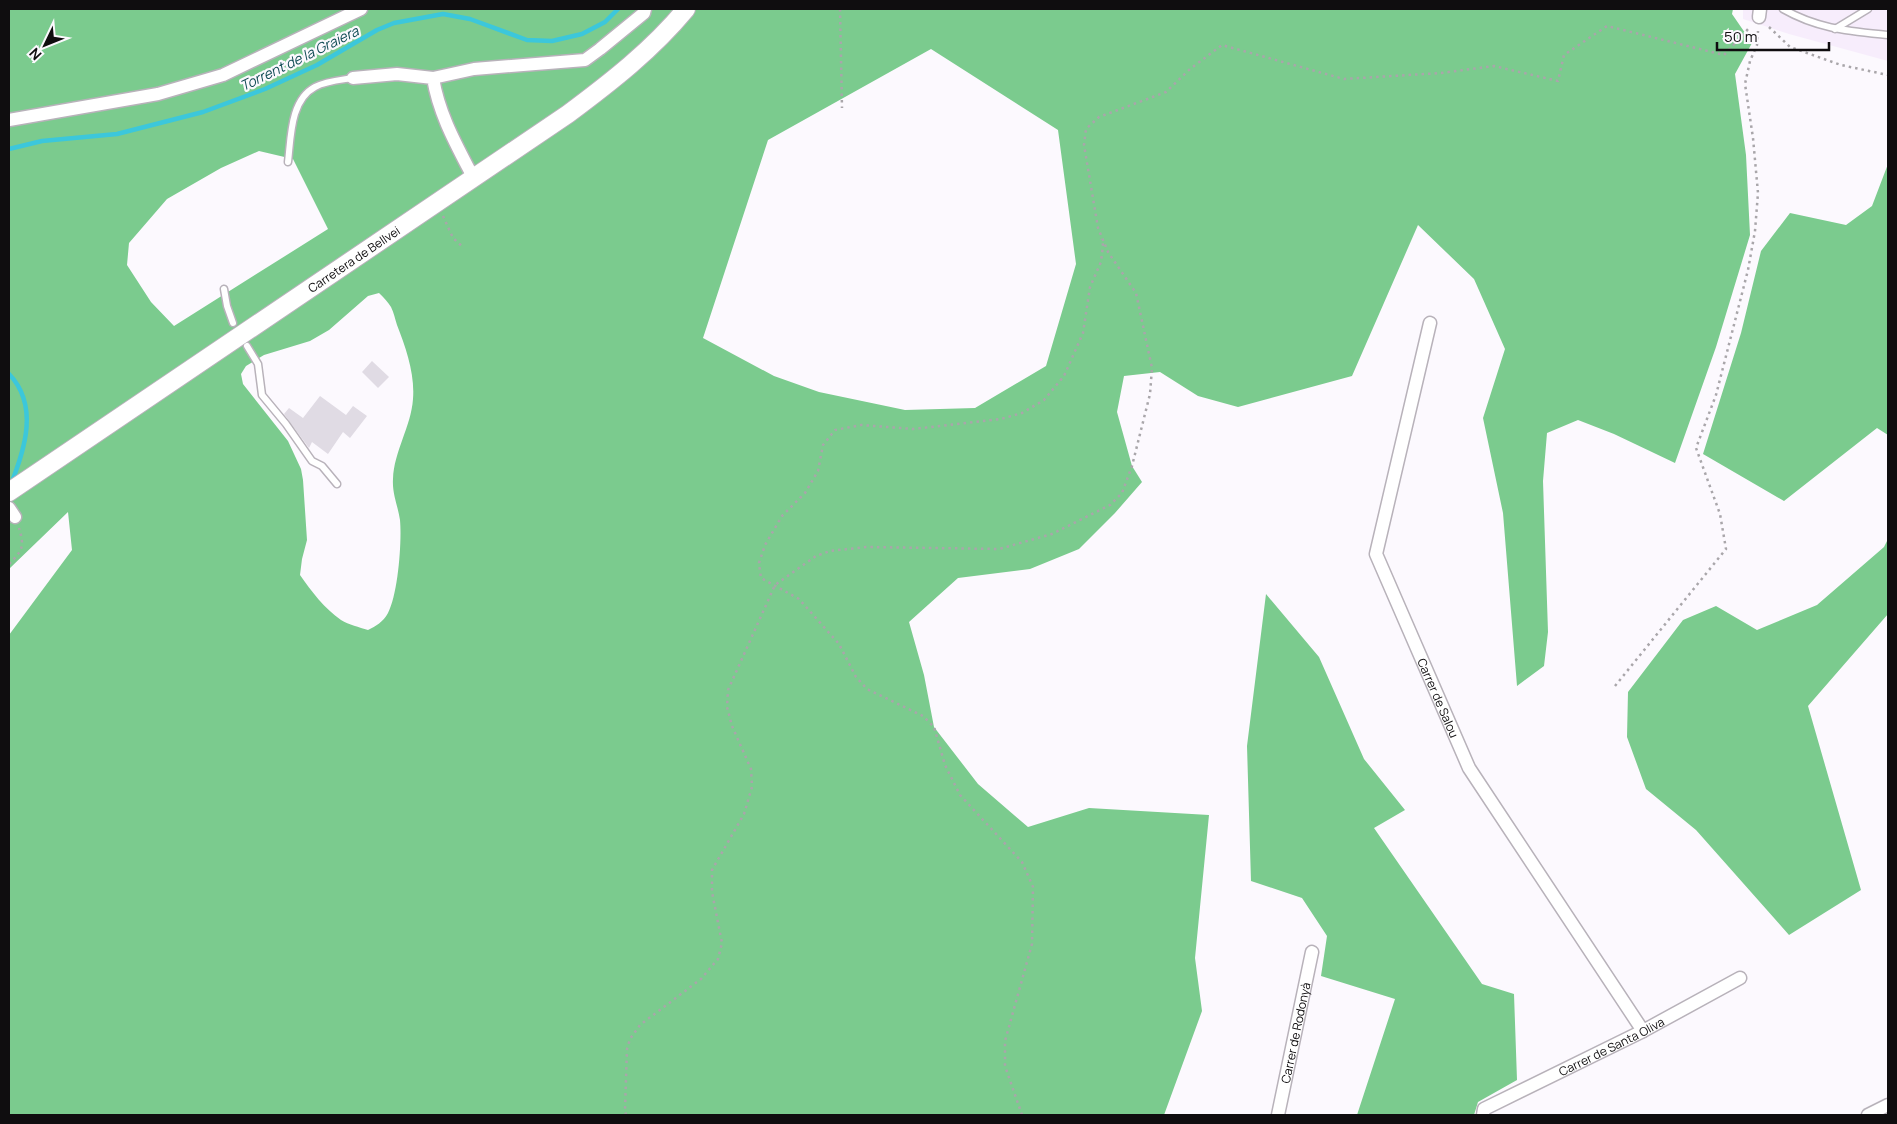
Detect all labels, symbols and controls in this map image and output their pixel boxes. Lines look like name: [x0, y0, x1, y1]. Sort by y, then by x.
north arrow: [20, 20, 70, 70]
water label: Torrent de la Graiera: [237, 20, 363, 95]
scale bar: [1717, 20, 1830, 52]
text: 50 m: [1724, 26, 1758, 47]
text: N: [25, 44, 46, 64]
street label: Carretera de Bellvei: [304, 222, 403, 296]
street label: Carrer de Salou: [1414, 655, 1463, 740]
street label: Carrer de Rodonyà: [1276, 981, 1314, 1085]
street label: Carrer de Santa Oliva: [1556, 1013, 1667, 1080]

